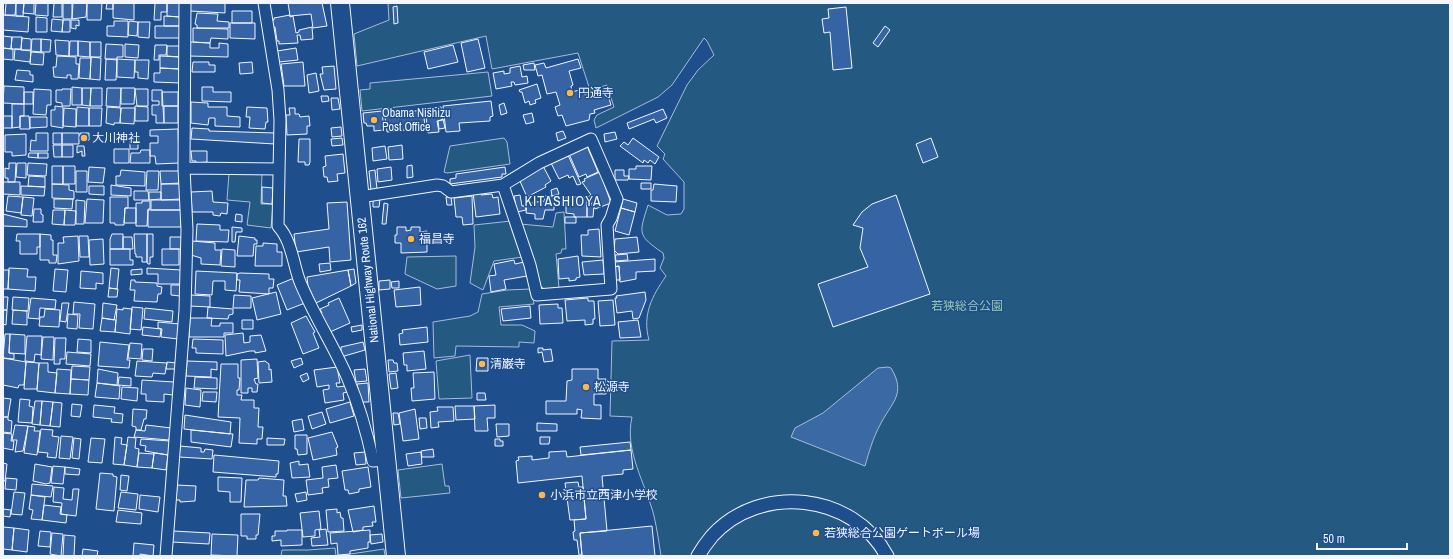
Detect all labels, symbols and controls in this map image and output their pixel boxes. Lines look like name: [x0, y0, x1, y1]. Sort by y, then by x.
place label: 円通寺: [578, 85, 614, 101]
marker: 円通寺: [565, 88, 575, 98]
place label: Obama Nishizu Post Office: [382, 105, 450, 135]
marker: Obama Nishizu Post Office: [369, 115, 379, 125]
place label: 大川神社: [92, 130, 140, 146]
marker: 大川神社: [79, 133, 89, 143]
district label: KITASHIOYA: [524, 192, 602, 210]
street label: National Highway Route 162: [353, 217, 383, 343]
place label: 福昌寺: [419, 231, 455, 247]
marker: 福昌寺: [406, 234, 416, 244]
park label: 若狭総合公園: [931, 298, 1003, 314]
place label: 清巌寺: [490, 356, 526, 372]
marker: 清巌寺: [477, 359, 487, 369]
place label: 松源寺: [594, 379, 630, 395]
marker: 松源寺: [581, 382, 591, 392]
place label: 小浜市立西津小学校: [550, 487, 658, 503]
marker: 小浜市立西津小学校: [537, 490, 547, 500]
place label: 若狭総合公園ゲートボール場: [824, 525, 980, 541]
scale bar: [1317, 525, 1407, 551]
marker: 若狭総合公園ゲートボール場: [811, 528, 821, 538]
text: 50 m: [1323, 531, 1345, 547]

